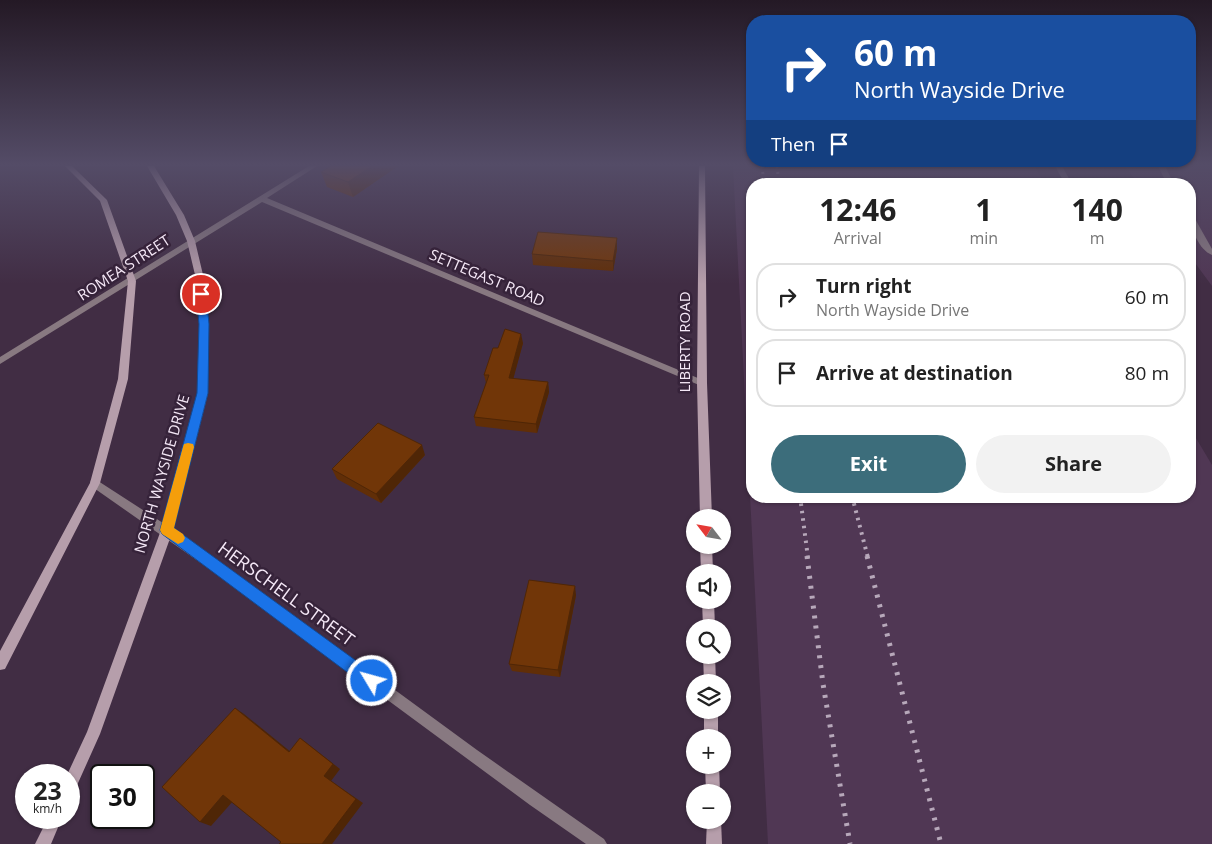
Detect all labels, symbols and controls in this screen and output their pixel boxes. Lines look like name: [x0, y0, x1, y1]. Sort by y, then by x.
text: 60 m: [854, 29, 937, 76]
icon: right: [771, 35, 836, 100]
text: North Wayside Drive: [854, 74, 1065, 104]
icon: arrive: [825, 130, 853, 158]
text: Then: [771, 131, 815, 157]
text: 12:46: [819, 189, 896, 230]
text: 1: [975, 189, 992, 230]
text: 140: [1071, 189, 1123, 230]
text: Arrival: [834, 227, 882, 249]
text: min: [970, 227, 998, 249]
text: m: [1090, 227, 1105, 249]
street label: ROMEA STREET: [73, 229, 174, 305]
street label: SETTEGAST ROAD: [427, 244, 548, 310]
pin: [180, 273, 222, 315]
text: Turn right: [816, 273, 911, 299]
icon: arrive: [187, 280, 215, 308]
icon: right: [773, 283, 801, 311]
text: 60 m: [1125, 284, 1169, 310]
street label: LIBERTY ROAD: [674, 291, 694, 393]
text: North Wayside Drive: [816, 299, 969, 321]
icon: arrive: [773, 359, 801, 387]
text: Arrive at destination: [816, 360, 1013, 386]
text: 80 m: [1125, 360, 1169, 386]
street label: NORTH WAYSIDE DRIVE: [129, 392, 193, 555]
button: Exit: [771, 435, 966, 493]
button: Share: [976, 435, 1171, 493]
north arrow: [686, 509, 731, 554]
map controls: [686, 509, 731, 829]
street label: HERSCHELL STREET: [214, 536, 360, 651]
button: sound: [686, 564, 731, 609]
button: search: [686, 619, 731, 664]
position arrow: [345, 654, 397, 706]
button: layers: [686, 674, 731, 719]
button: +: [686, 729, 731, 774]
speed limit sign: 30: [90, 764, 155, 829]
text: 23: [33, 773, 62, 807]
button: −: [686, 784, 731, 829]
text: km/h: [33, 800, 62, 817]

